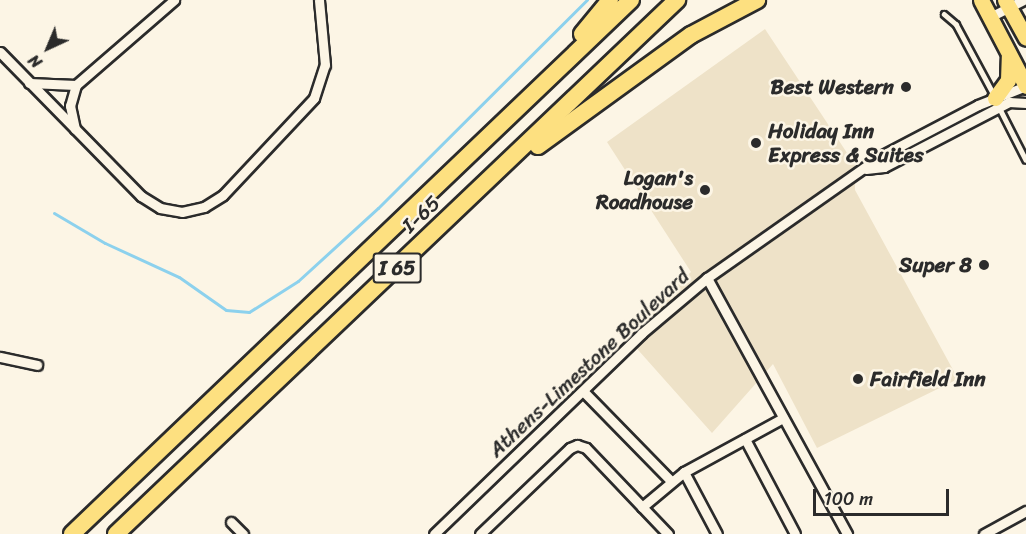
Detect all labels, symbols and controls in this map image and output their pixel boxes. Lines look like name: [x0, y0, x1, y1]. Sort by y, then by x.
north arrow: [18, 18, 78, 78]
text: N: [21, 47, 49, 76]
place label: Best Western: [769, 74, 894, 100]
marker: Best Western: [899, 80, 913, 94]
place label: Holiday Inn Express & Suites: [768, 118, 924, 168]
marker: Holiday Inn Express & Suites: [749, 136, 763, 150]
place label: Logan's Roadhouse: [596, 165, 693, 215]
marker: Logan's Roadhouse: [698, 183, 712, 197]
street label: I-65: [397, 190, 445, 238]
road number: I 65: [372, 251, 422, 285]
place label: Super 8: [899, 252, 972, 278]
marker: Super 8: [977, 258, 991, 272]
street label: Athens-Limestone Boulevard: [484, 264, 694, 462]
place label: Fairfield Inn: [870, 366, 986, 392]
marker: Fairfield Inn: [851, 372, 865, 386]
scale bar: [816, 477, 952, 515]
text: 100 m: [824, 483, 873, 515]

